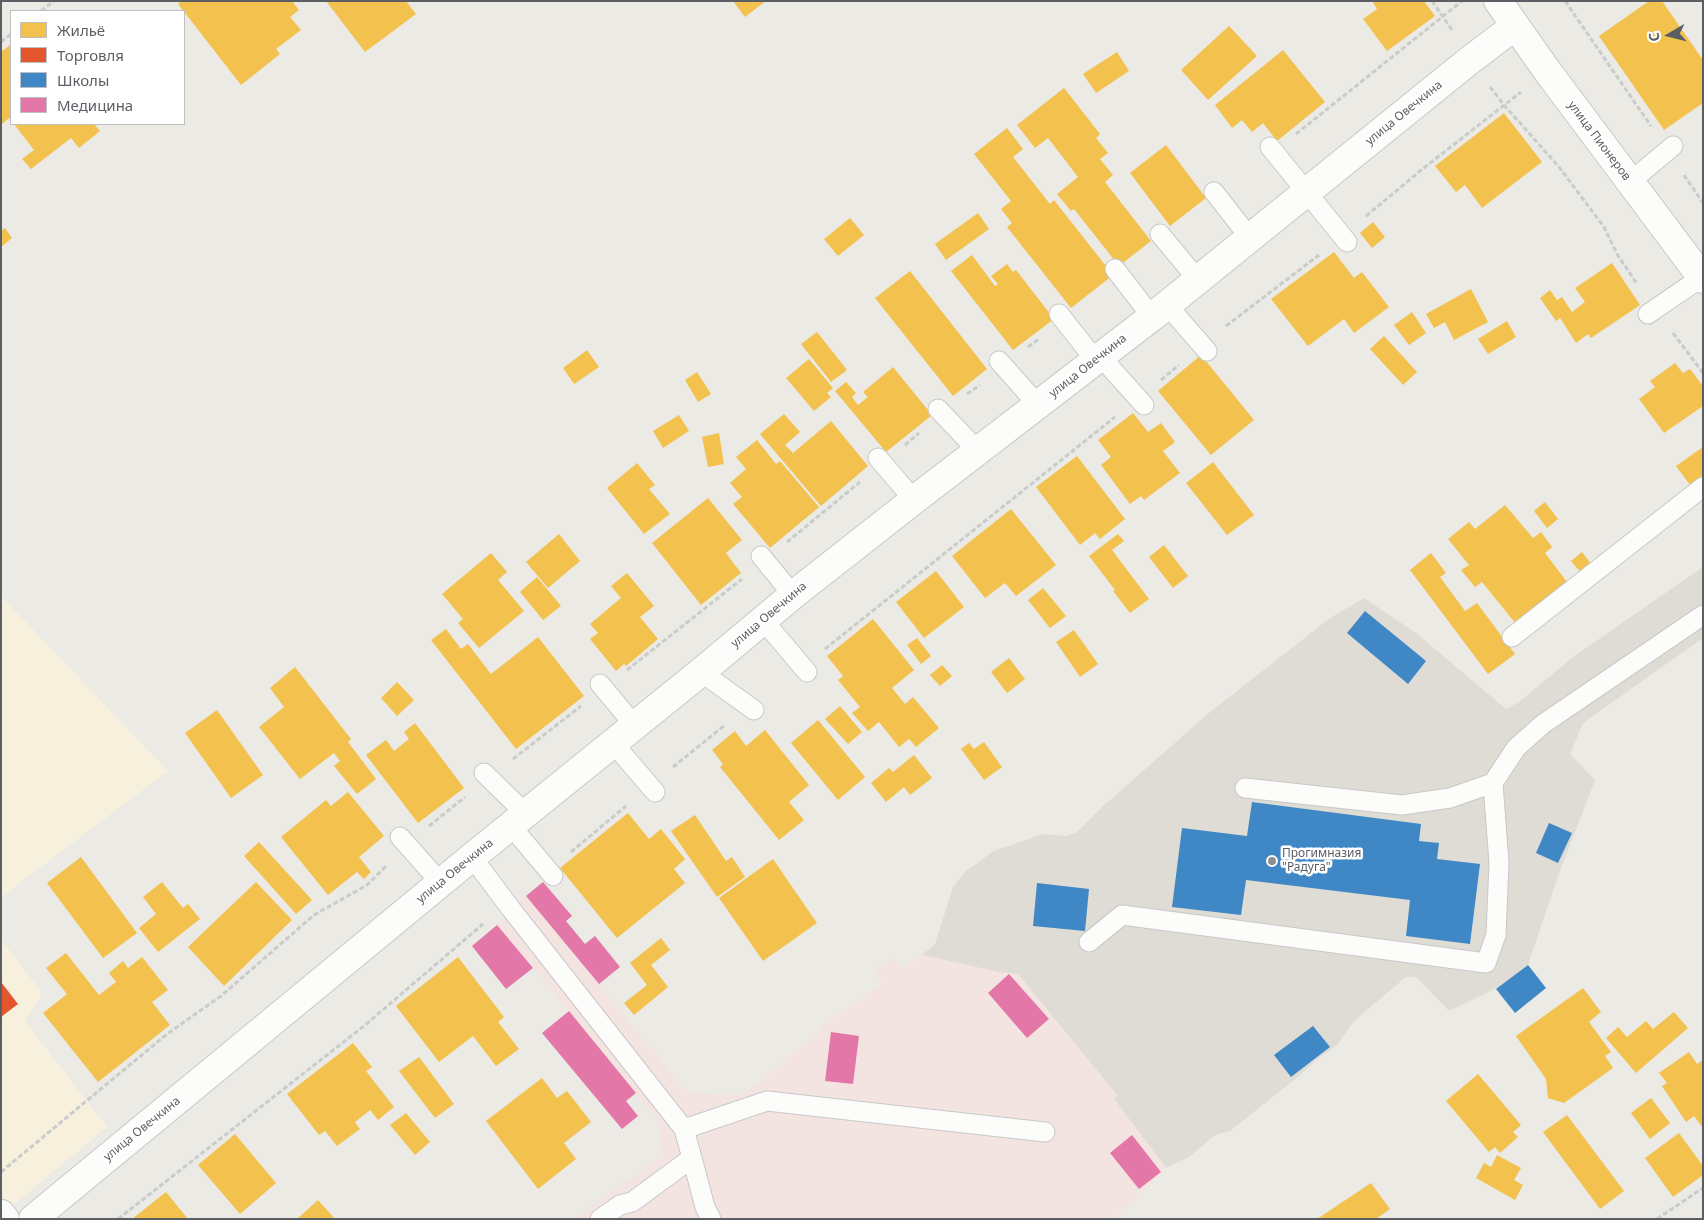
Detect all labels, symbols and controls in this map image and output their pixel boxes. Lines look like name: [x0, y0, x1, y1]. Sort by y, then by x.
legend: [10, 10, 185, 125]
north arrow: [1644, 10, 1694, 60]
text: Жильё: [57, 20, 105, 40]
text: С: [1644, 31, 1664, 43]
text: Торговля: [57, 45, 124, 65]
text: Школы: [57, 70, 109, 90]
street label: улица Овечкина: [1363, 78, 1445, 148]
text: Медицина: [57, 95, 133, 115]
street label: улица Пионеров: [1564, 98, 1634, 184]
street label: улица Овечкина: [1046, 331, 1130, 401]
street label: улица Овечкина: [728, 579, 810, 651]
street label: улица Овечкина: [414, 836, 496, 906]
place label: Прогимназия "Радуга": [1282, 847, 1361, 875]
marker: Прогимназия "Радуга": [1266, 855, 1278, 867]
street label: улица Овечкина: [101, 1094, 183, 1164]

